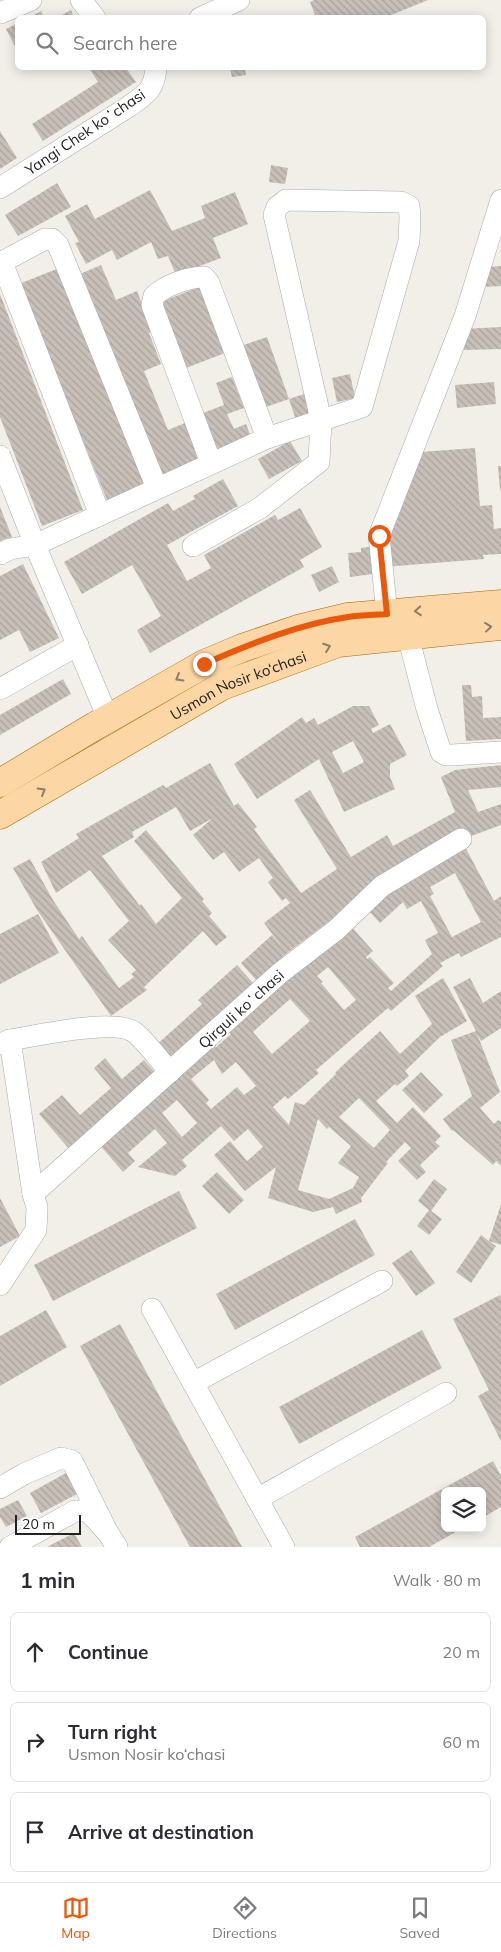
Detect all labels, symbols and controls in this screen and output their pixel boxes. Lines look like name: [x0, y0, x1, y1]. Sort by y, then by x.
search box: [15, 15, 486, 70]
icon: search: [33, 29, 61, 57]
text: Search here: [73, 31, 177, 55]
street label: Yangi Chek koʻchasi: [20, 85, 149, 180]
route start: [368, 525, 391, 548]
one-way arrow: [413, 606, 421, 617]
one-way arrow: [484, 622, 492, 633]
one-way arrow: [322, 643, 331, 653]
street label: Usmon Nosir ko‘chasi: [167, 646, 309, 724]
route end: [193, 653, 216, 676]
one-way arrow: [176, 672, 185, 682]
one-way arrow: [37, 787, 46, 797]
street label: Qirguli koʻchasi: [194, 965, 288, 1053]
map controls: [441, 1487, 486, 1532]
button: layers: [441, 1487, 486, 1532]
scale bar: [15, 1512, 81, 1535]
text: 20 m: [22, 1515, 55, 1533]
text: 1 min: [20, 1567, 75, 1593]
text: Walk · 80 m: [393, 1570, 481, 1590]
icon: ahead: [21, 1638, 49, 1666]
text: Continue: [68, 1640, 148, 1664]
text: 20 m: [443, 1642, 480, 1662]
text: Turn right: [68, 1720, 157, 1744]
icon: right: [21, 1728, 49, 1756]
text: 60 m: [443, 1732, 480, 1752]
text: Usmon Nosir ko‘chasi: [68, 1744, 225, 1764]
icon: arrive: [21, 1818, 49, 1846]
text: Arrive at destination: [68, 1820, 254, 1844]
tab: Map: [61, 1894, 90, 1942]
tab: Directions: [212, 1894, 277, 1942]
tab: Saved: [399, 1894, 440, 1942]

